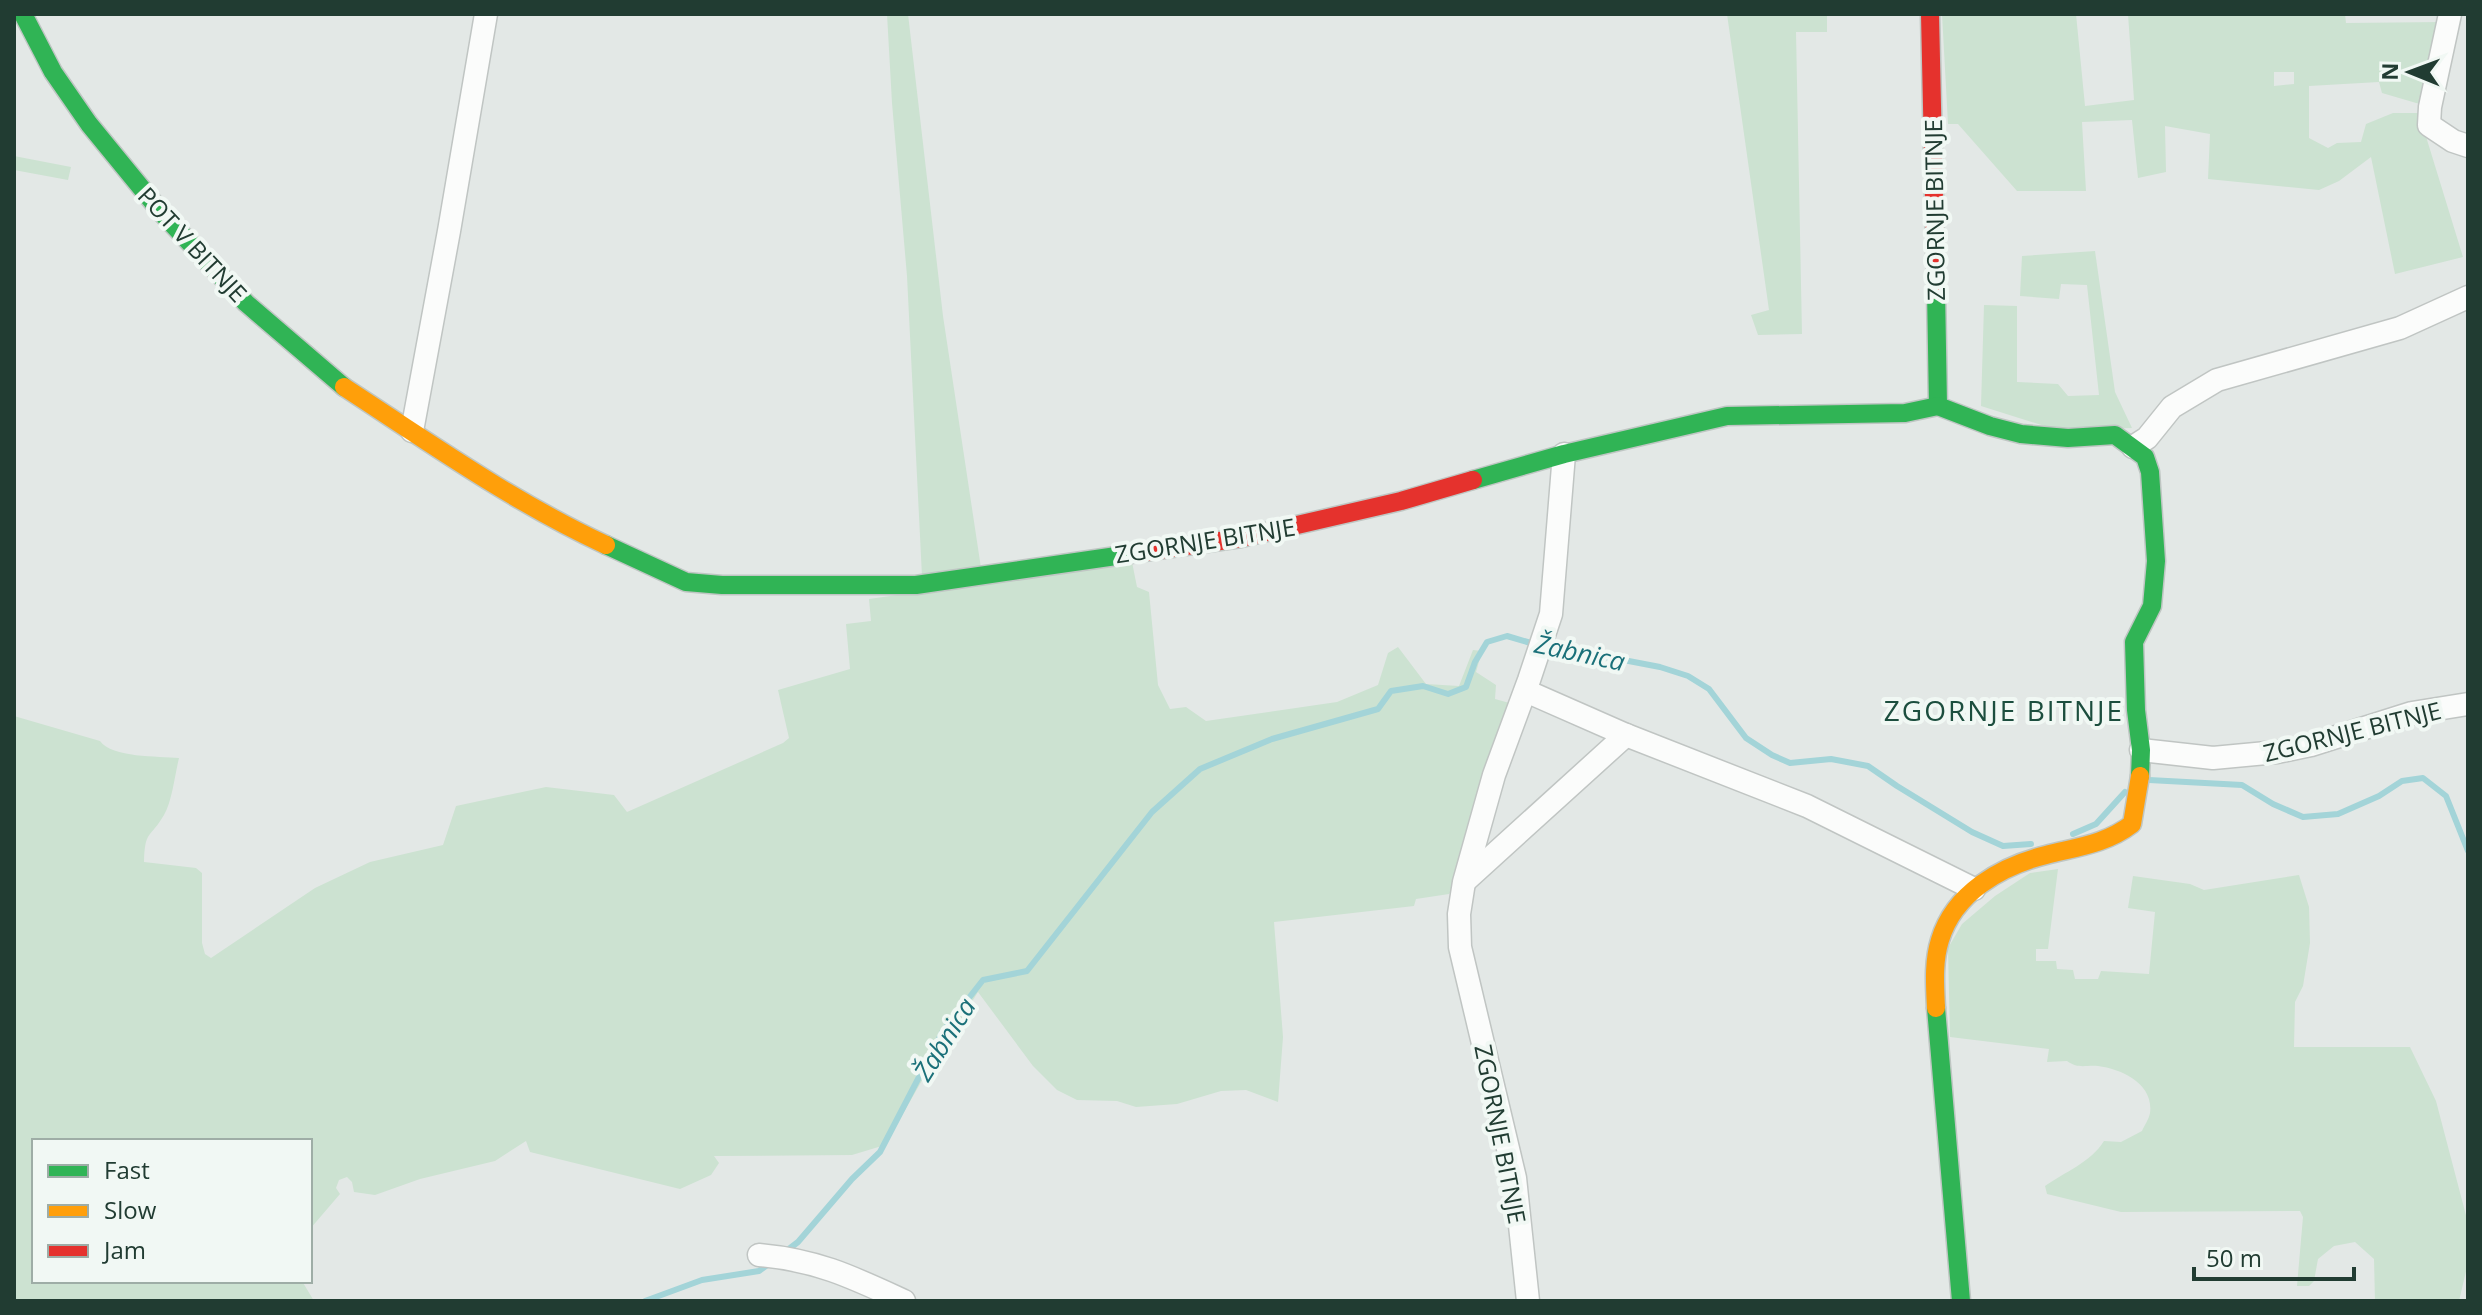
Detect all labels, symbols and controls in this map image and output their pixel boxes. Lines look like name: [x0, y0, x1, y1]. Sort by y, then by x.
north arrow: [2370, 32, 2450, 112]
text: N: [2374, 62, 2404, 81]
street label: ZGORNJE BITNJE: [1916, 119, 1952, 301]
street label: POT V BITNJE: [131, 179, 255, 309]
street label: ZGORNJE BITNJE: [1113, 509, 1297, 571]
water label: Žabnica: [1530, 625, 1629, 679]
district label: ZGORNJE BITNJE: [1884, 691, 2124, 729]
street label: ZGORNJE BITNJE: [2260, 693, 2444, 769]
water label: Žabnica: [904, 990, 984, 1088]
street label: ZGORNJE BITNJE: [1467, 1042, 1535, 1226]
legend: [32, 1139, 312, 1283]
text: Fast: [104, 1153, 150, 1186]
text: Slow: [104, 1193, 157, 1226]
scale bar: [2194, 1231, 2354, 1281]
text: Jam: [102, 1233, 146, 1266]
text: 50 m: [2206, 1241, 2262, 1274]

